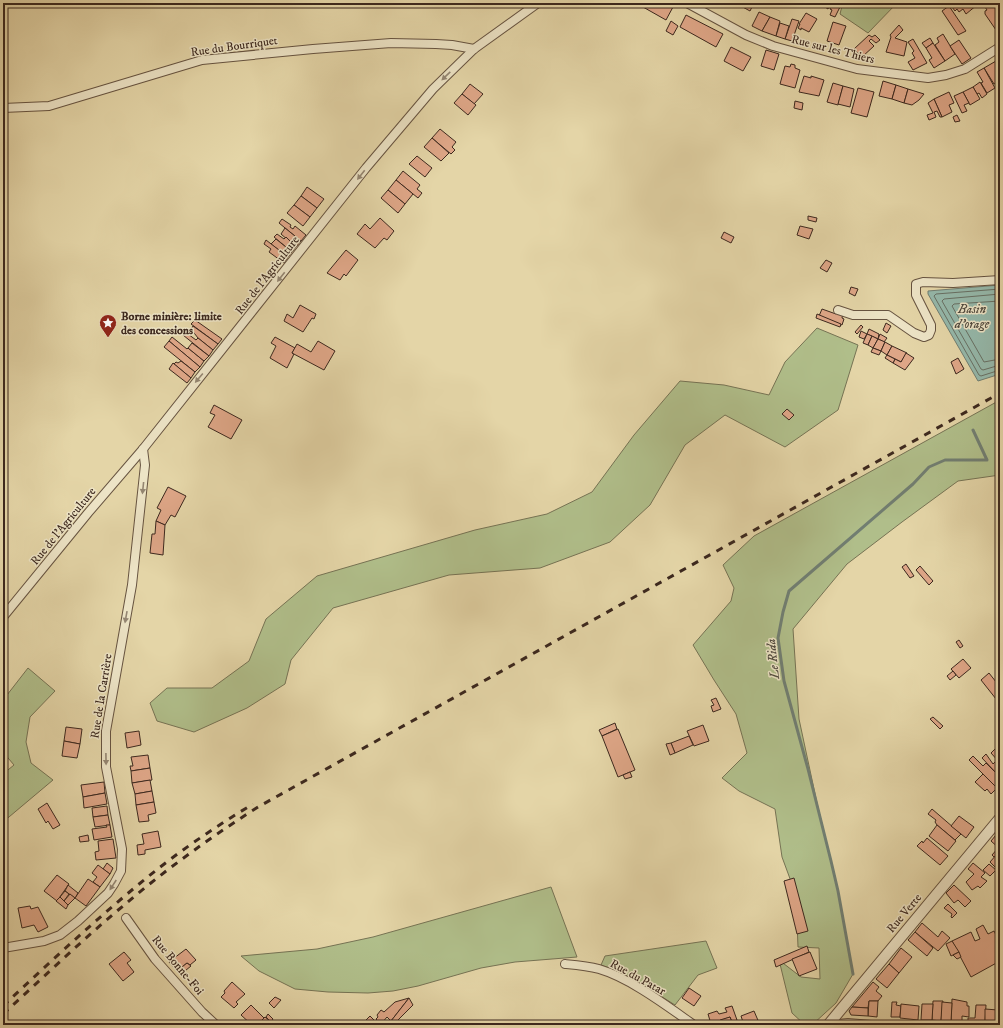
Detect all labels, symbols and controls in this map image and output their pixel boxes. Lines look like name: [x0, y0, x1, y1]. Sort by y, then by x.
street label: Rue sur les Thiers: [790, 32, 876, 67]
street label: Rue du Bourriquet: [190, 33, 279, 60]
one-way arrow: [441, 72, 451, 81]
one-way arrow: [357, 169, 366, 180]
street label: Rue de l'Agriculture: [232, 233, 303, 318]
one-way arrow: [276, 271, 285, 282]
water label: Basin d'orage: [954, 301, 990, 332]
place label: Borne minière: limite des concessions: [121, 309, 222, 338]
place icon: Borne minière: limite des concessions: [98, 313, 118, 338]
one-way arrow: [195, 373, 204, 383]
one-way arrow: [139, 482, 146, 494]
street label: Rue de l'Agriculture: [27, 484, 99, 568]
one-way arrow: [123, 611, 129, 623]
water label: Le Rida: [763, 638, 783, 681]
street label: Rue de la Carrière: [87, 653, 116, 740]
one-way arrow: [103, 753, 109, 766]
one-way arrow: [109, 879, 116, 891]
street label: Rue Verte: [884, 891, 925, 936]
street label: Rue Bonne-Foi: [148, 933, 207, 998]
street label: Rue du Patar: [607, 956, 669, 999]

